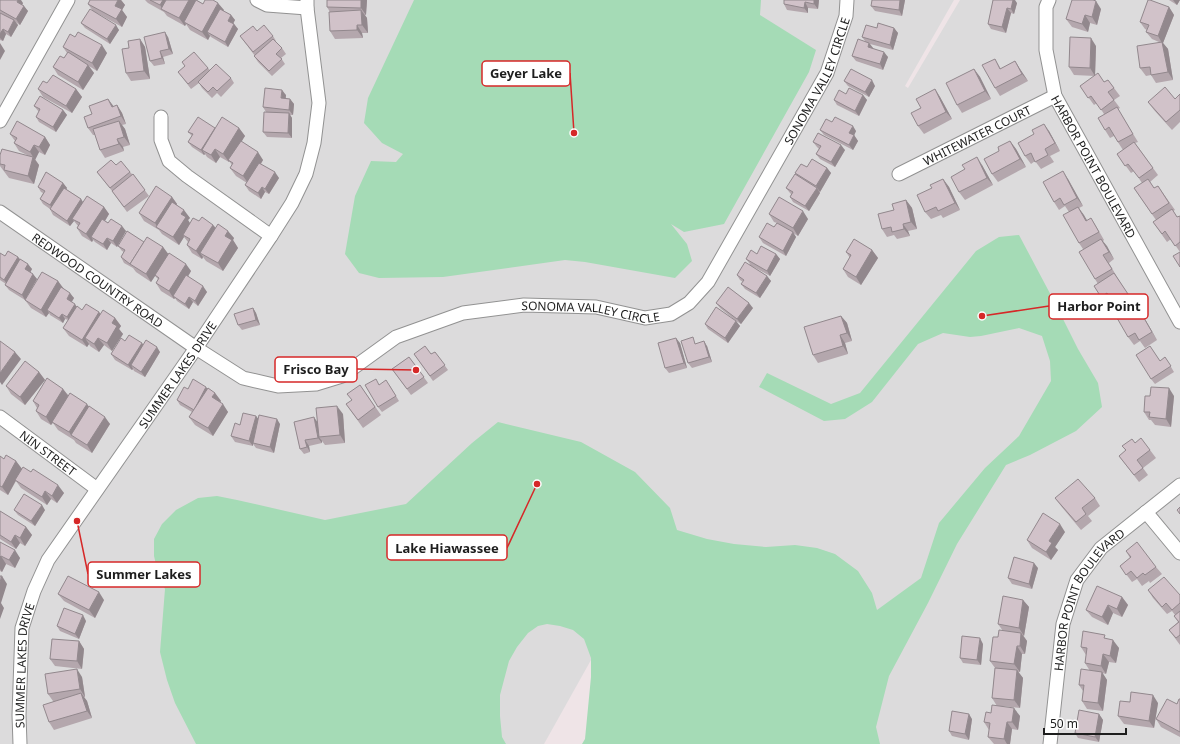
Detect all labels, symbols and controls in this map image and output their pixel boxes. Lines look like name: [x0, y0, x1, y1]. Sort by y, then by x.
street label: SONOMA VALLEY CIRCLE: [780, 15, 854, 148]
callout: Geyer Lake: [482, 61, 570, 86]
text: Geyer Lake: [490, 64, 562, 82]
street label: HARBOR POINT BOULEVARD: [1048, 92, 1141, 241]
street label: WHITEWATER COURT: [920, 101, 1034, 169]
street label: REDWOOD COUNTRY ROAD: [29, 228, 167, 331]
callout: Harbor Point: [1049, 294, 1148, 319]
street label: SONOMA VALLEY CIRCLE: [521, 296, 661, 327]
text: Harbor Point: [1057, 297, 1141, 315]
street label: SUMMER LAKES DRIVE: [134, 318, 220, 431]
callout: Frisco Bay: [275, 357, 357, 382]
text: Frisco Bay: [283, 360, 349, 378]
street label: NIN STREET: [17, 426, 80, 480]
street label: HARBOR POINT BOULEVARD: [1049, 524, 1128, 672]
callout: Lake Hiawassee: [387, 535, 507, 560]
text: Lake Hiawassee: [395, 539, 499, 557]
callout: Summer Lakes: [88, 562, 200, 587]
text: Summer Lakes: [96, 565, 192, 583]
street label: SUMMER LAKES DRIVE: [10, 600, 38, 729]
scale bar: [1044, 710, 1126, 736]
text: 50 m: [1050, 715, 1078, 732]

